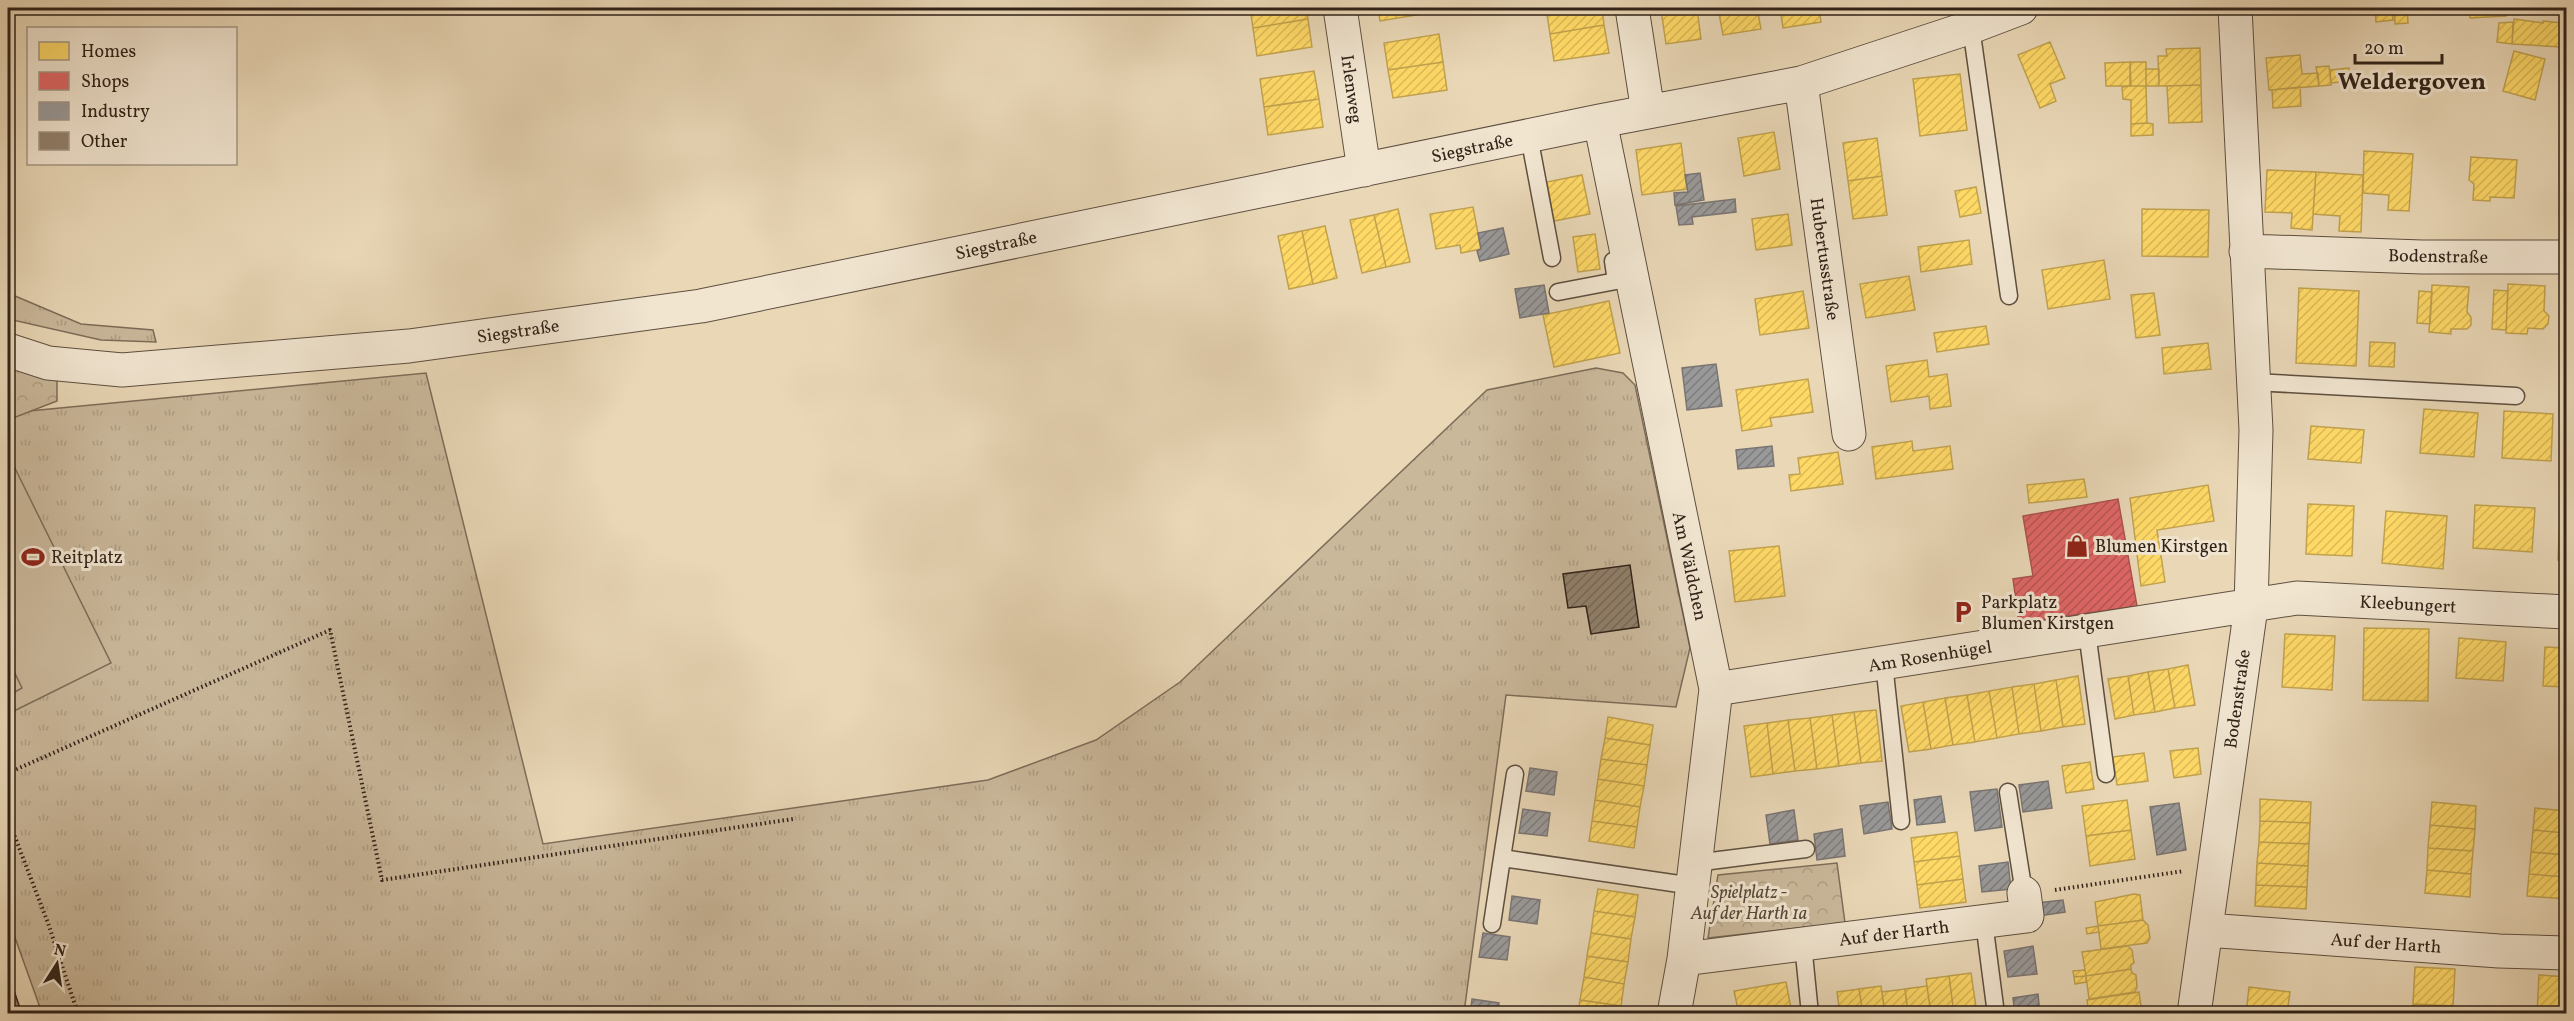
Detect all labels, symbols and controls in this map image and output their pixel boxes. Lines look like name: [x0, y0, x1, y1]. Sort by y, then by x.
legend: [27, 27, 237, 165]
scale bar: [2355, 27, 2442, 65]
text: 20 m: [2364, 37, 2404, 62]
text: Homes: [81, 40, 136, 65]
street label: Irlenweg: [1333, 53, 1368, 125]
district label: Weldergoven: [2338, 66, 2486, 100]
text: Shops: [81, 70, 129, 95]
text: Industry: [81, 100, 150, 125]
street label: Siegstraße: [1429, 129, 1515, 170]
text: Other: [81, 130, 128, 155]
street label: Hubertusstraße: [1803, 196, 1844, 322]
street label: Siegstraße: [953, 226, 1039, 267]
street label: Bodenstraße: [2388, 244, 2488, 271]
street label: Siegstraße: [475, 314, 561, 351]
street label: Am Wäldchen: [1665, 510, 1712, 623]
shop icon: Blumen Kirstgen: [2064, 533, 2090, 559]
place label: Blumen Kirstgen: [2095, 535, 2228, 560]
sports icon: Reitplatz: [20, 544, 46, 570]
place label: Reitplatz: [51, 546, 123, 571]
street label: Kleebungert: [2359, 590, 2457, 621]
place label: Parkplatz Blumen Kirstgen: [1981, 591, 2114, 637]
parking icon: Parkplatz Blumen Kirstgen: [1950, 599, 1976, 625]
street label: Am Rosenhügel: [1867, 635, 1994, 680]
street label: Bodenstraße: [2219, 648, 2258, 750]
park label: Spielplatz - Auf der Harth 1a: [1690, 881, 1807, 927]
street label: Auf der Harth: [1838, 915, 1951, 954]
street label: Auf der Harth: [2330, 928, 2442, 961]
north arrow: [27, 934, 87, 994]
text: N: [52, 939, 68, 963]

